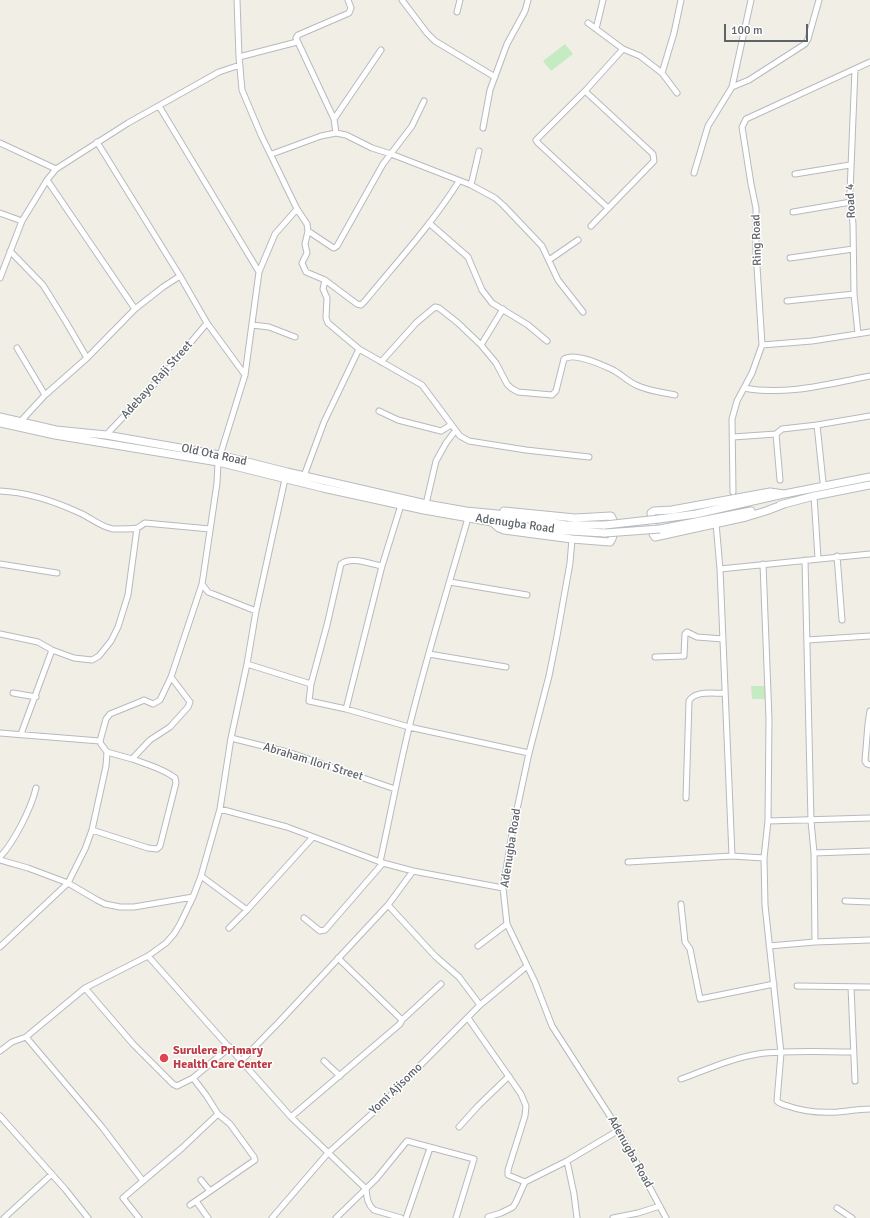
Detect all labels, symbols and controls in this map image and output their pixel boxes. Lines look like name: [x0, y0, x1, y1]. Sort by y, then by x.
scale bar: [726, 16, 810, 42]
text: 100 m: [731, 23, 763, 38]
street label: Road 4: [843, 183, 859, 219]
street label: Ring Road: [749, 214, 765, 266]
street label: Adebayo Raji Street: [118, 338, 196, 422]
street label: Old Ota Road: [180, 441, 248, 469]
street label: Adenugba Road: [474, 511, 556, 537]
street label: Abraham Ilori Street: [261, 740, 365, 784]
street label: Adenugba Road: [498, 807, 524, 889]
place label: Surulere Primary Health Care Center: [173, 1044, 272, 1072]
marker: Surulere Primary Health Care Center: [158, 1052, 170, 1064]
street label: Yomi Ajisomo: [366, 1060, 426, 1118]
street label: Adenugba Road: [604, 1114, 656, 1190]

